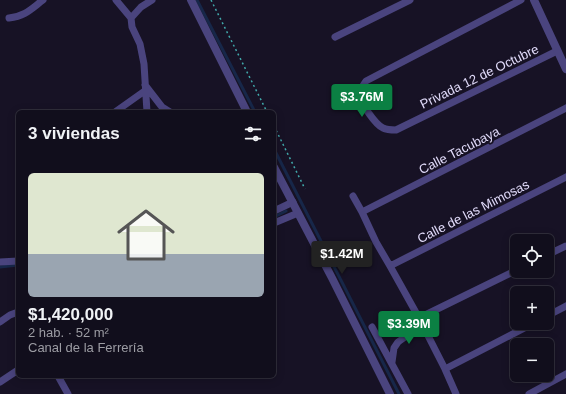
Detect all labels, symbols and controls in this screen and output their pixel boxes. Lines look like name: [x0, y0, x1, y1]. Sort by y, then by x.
street label: Privada 12 de Octubre: [417, 41, 541, 112]
pin: $3.76M: [329, 84, 395, 118]
text: $3.76M: [340, 89, 384, 104]
icon: filters: [242, 123, 264, 145]
street label: Calle Tacubaya: [416, 123, 503, 177]
text: 3 viviendas: [28, 124, 120, 143]
street label: Calle de las Mimosas: [415, 176, 532, 246]
icon: home: [110, 199, 182, 271]
map controls: [510, 234, 554, 382]
button: locate: [510, 234, 554, 278]
pin: $1.42M: [309, 241, 375, 275]
text: $1.42M: [320, 246, 364, 261]
button: +: [510, 286, 554, 330]
text: $1,420,000: [28, 305, 113, 324]
pin: $3.39M: [376, 311, 442, 345]
text: $3.39M: [387, 316, 431, 331]
text: 2 hab. · 52 m²: [28, 325, 109, 340]
button: −: [510, 338, 554, 382]
text: Canal de la Ferrería: [28, 340, 144, 355]

